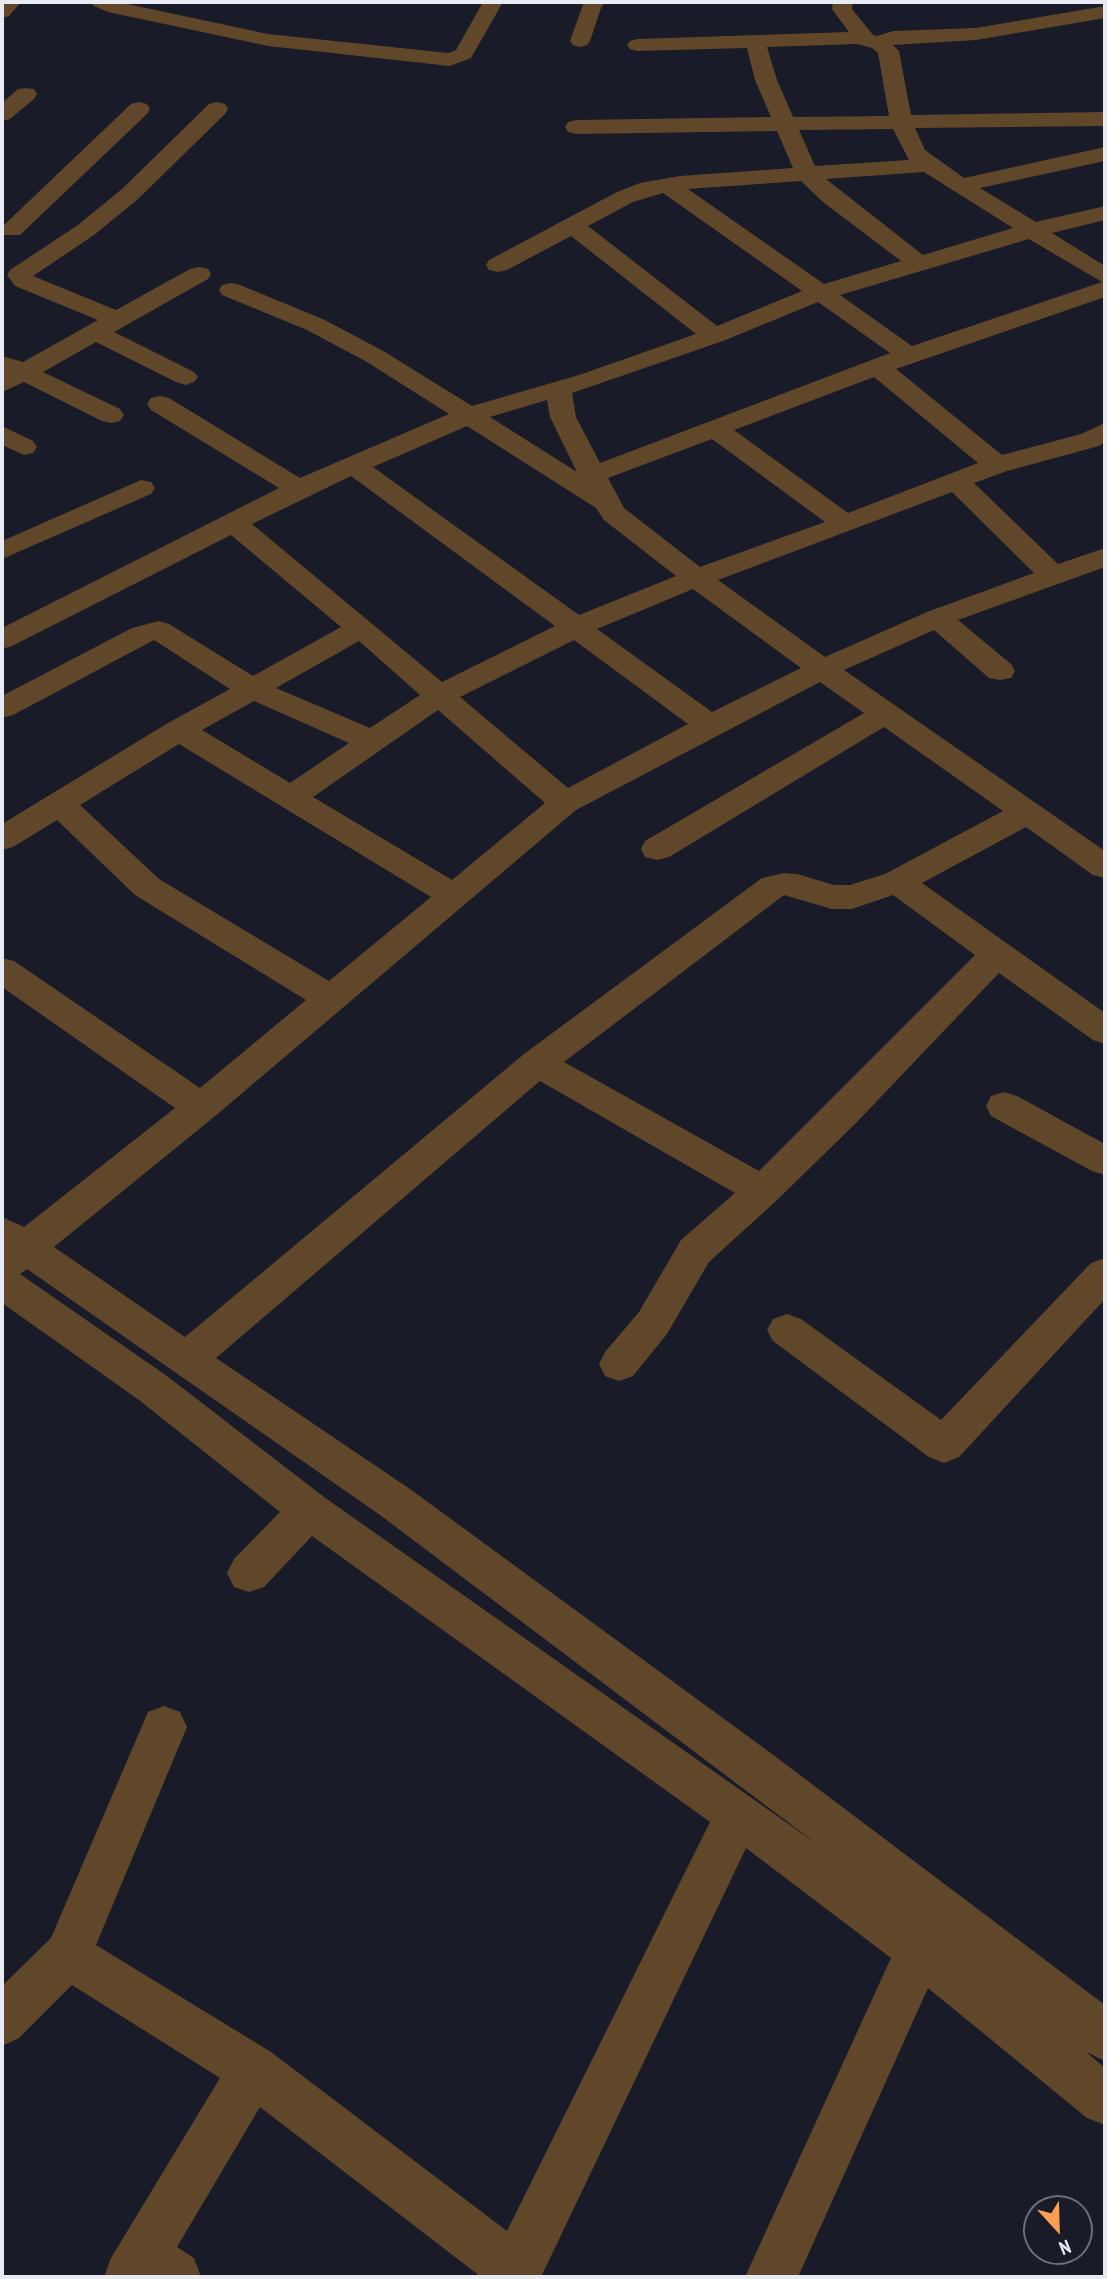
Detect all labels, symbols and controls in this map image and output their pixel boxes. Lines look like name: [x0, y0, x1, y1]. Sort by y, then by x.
north arrow: [1023, 2195, 1093, 2265]
text: N: [1056, 2235, 1074, 2261]

